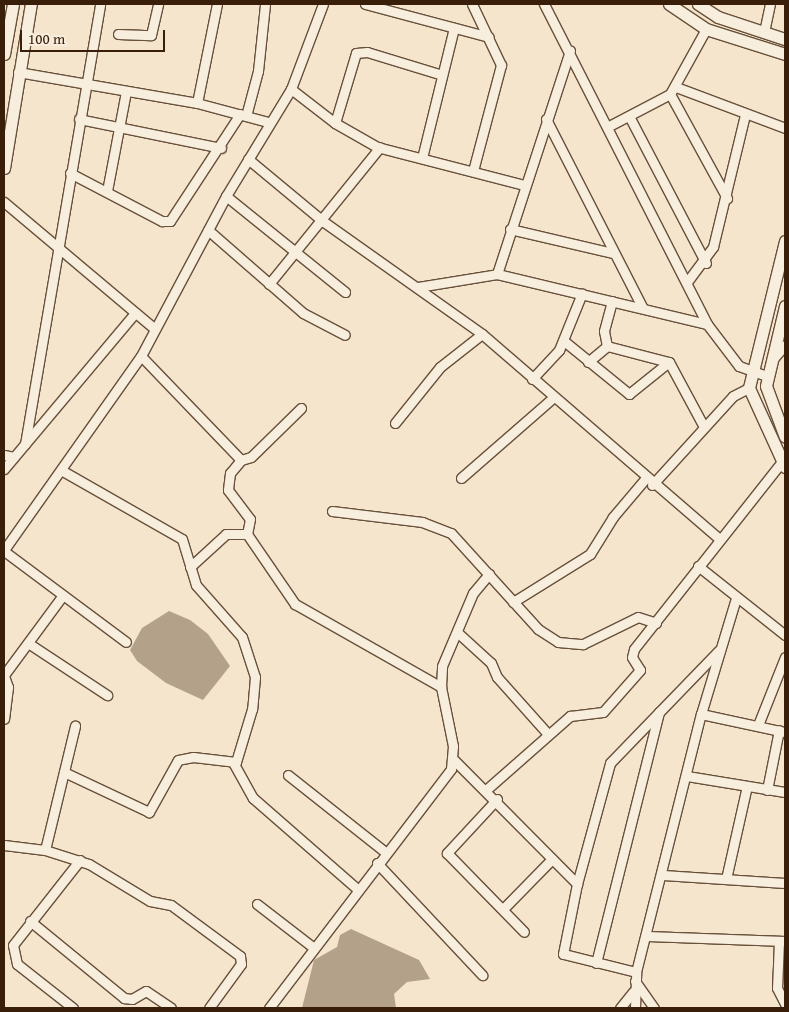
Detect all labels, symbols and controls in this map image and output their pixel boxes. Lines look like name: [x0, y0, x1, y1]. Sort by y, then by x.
scale bar: [22, 20, 168, 52]
text: 100 m: [28, 28, 65, 49]

